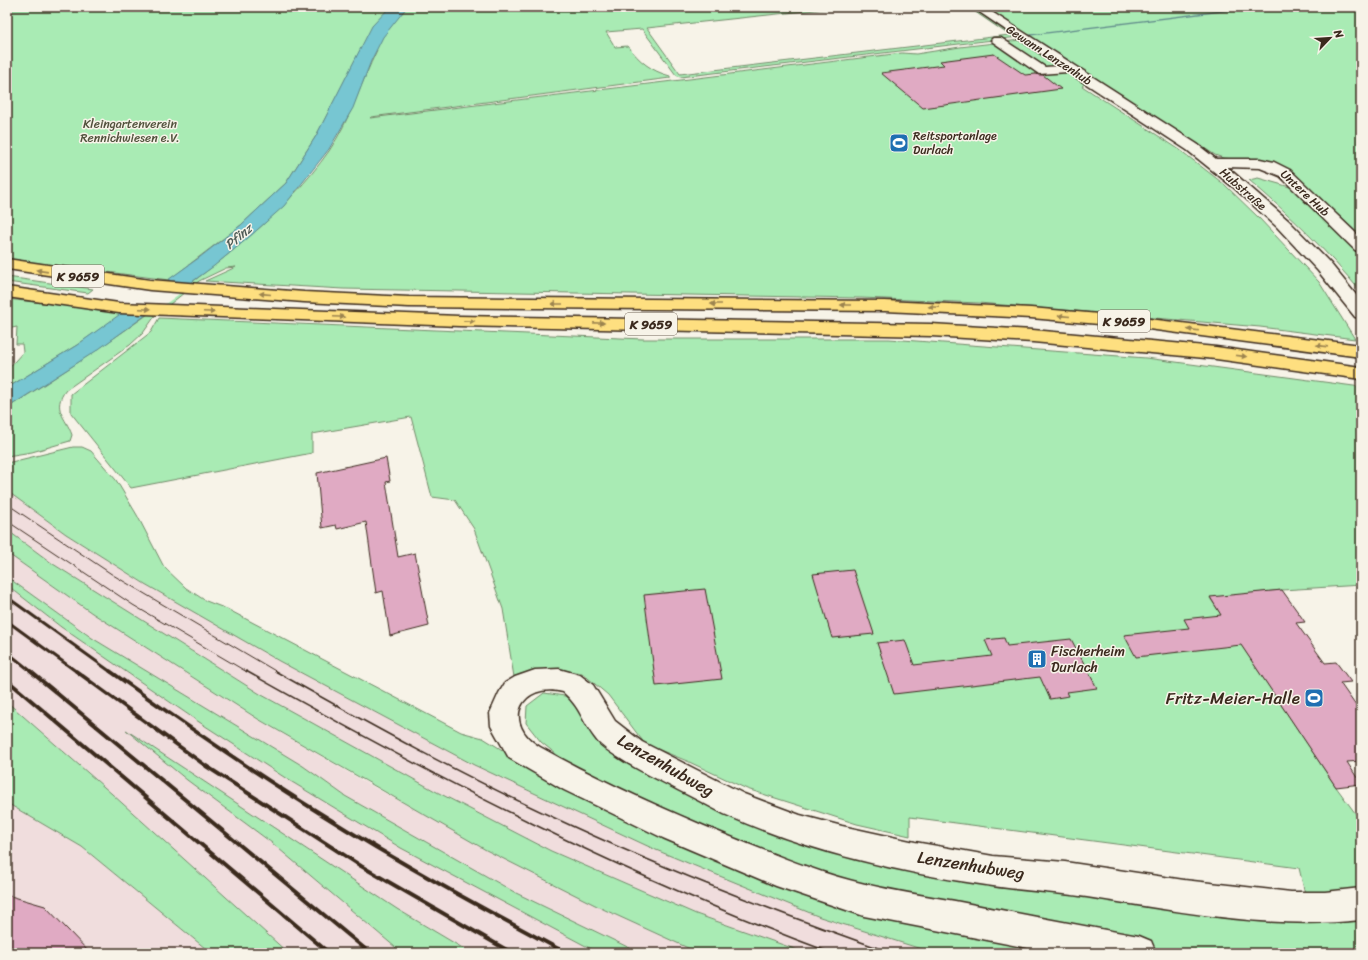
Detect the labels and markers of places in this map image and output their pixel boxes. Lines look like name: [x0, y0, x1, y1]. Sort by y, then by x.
place label: Reitsportanlage Durlach: [913, 125, 997, 161]
sports icon: Reitsportanlage Durlach: [888, 132, 910, 154]
place label: Fischerheim Durlach: [1051, 639, 1125, 680]
building icon: Fischerheim Durlach: [1026, 648, 1048, 670]
place label: Fritz-Meier-Halle: [1166, 683, 1300, 713]
sports icon: Fritz-Meier-Halle: [1303, 687, 1325, 709]

